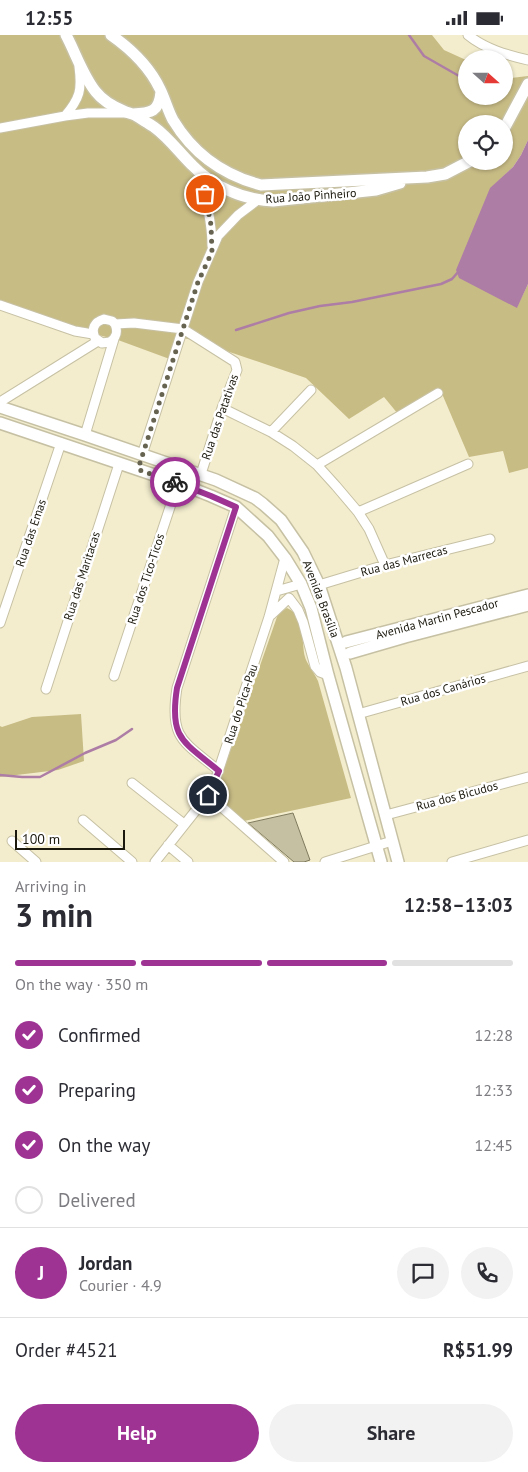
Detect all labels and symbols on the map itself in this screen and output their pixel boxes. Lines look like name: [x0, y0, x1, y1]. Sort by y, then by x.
north arrow: [458, 50, 512, 105]
pin: [184, 173, 226, 215]
street label: Rua João Pinheiro: [265, 185, 357, 206]
street label: Rua das Patativas: [198, 372, 241, 462]
courier: [150, 457, 200, 507]
street label: Rua das Emas: [12, 497, 49, 569]
street label: Rua das Maritacas: [60, 530, 103, 622]
street label: Rua dos Tico-Ticos: [124, 532, 167, 626]
street label: Rua das Marrecas: [359, 542, 449, 579]
street label: Avenida Brasília: [300, 558, 343, 640]
street label: Avenida Martin Pescador: [374, 595, 500, 642]
street label: Rua do Pica-Pau: [221, 662, 260, 746]
street label: Rua dos Canários: [399, 670, 487, 709]
pin: [187, 774, 229, 816]
street label: Rua dos Bicudos: [414, 777, 499, 814]
scale bar: [15, 827, 125, 850]

